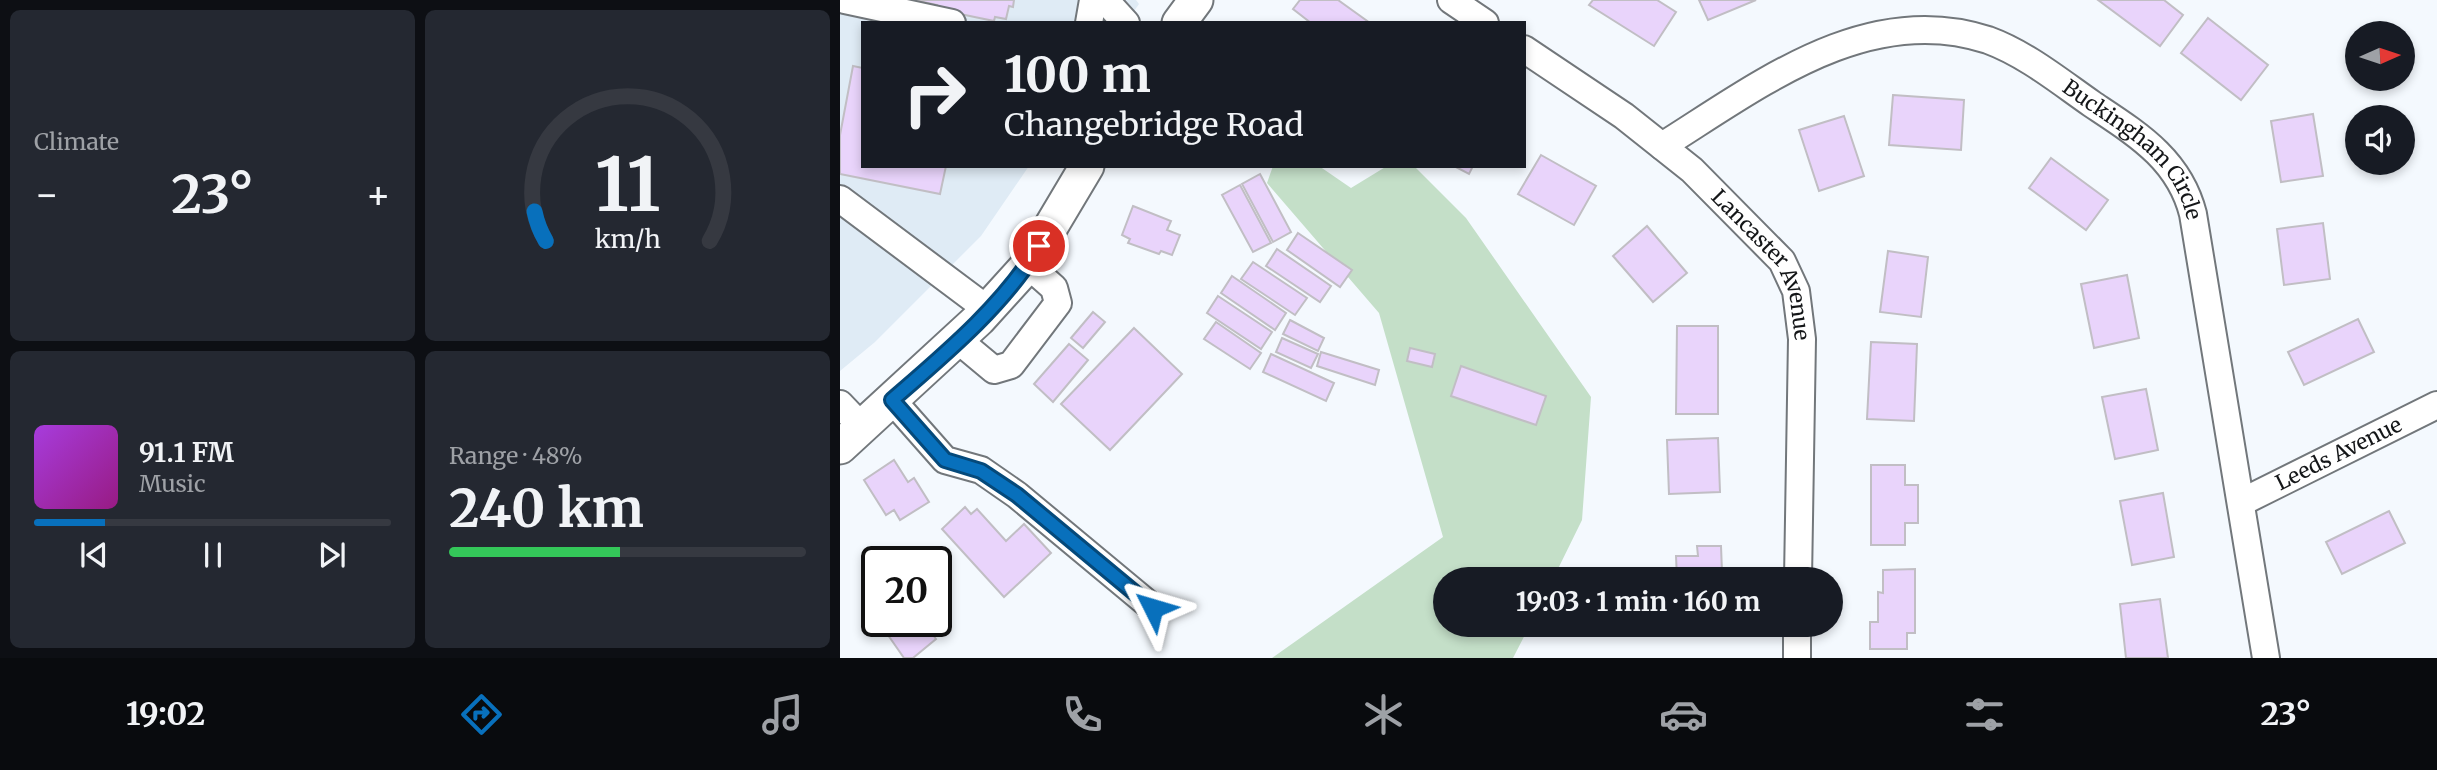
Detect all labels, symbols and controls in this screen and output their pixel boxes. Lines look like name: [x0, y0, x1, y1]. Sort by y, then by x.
north arrow: [2345, 21, 2415, 91]
map controls: [2345, 21, 2415, 175]
text: 100 m: [1004, 44, 1151, 105]
icon: right: [889, 49, 980, 140]
street label: Buckingham Circle: [2058, 73, 2208, 223]
text: Changebridge Road: [1004, 105, 1304, 145]
button: sound: [2345, 105, 2415, 175]
text: Climate: [34, 127, 119, 156]
text: 11: [595, 140, 660, 232]
text: 23°: [171, 162, 254, 227]
text: −: [34, 171, 59, 218]
text: +: [366, 171, 391, 218]
street label: Lancaster Avenue: [1706, 183, 1816, 342]
pin: [1009, 216, 1069, 276]
text: km/h: [594, 223, 661, 255]
icon: arrive: [1020, 227, 1058, 265]
street label: Leeds Avenue: [2271, 411, 2406, 496]
text: 91.1 FM: [139, 436, 234, 469]
text: Range · 48%: [449, 441, 583, 470]
text: Music: [139, 469, 206, 498]
text: 240 km: [449, 476, 644, 541]
icon: previous: [75, 536, 113, 574]
icon: pause: [194, 536, 232, 574]
icon: next: [313, 536, 351, 574]
speed limit sign: 20: [861, 546, 952, 637]
position arrow: [1116, 571, 1190, 645]
text: 19:03 · 1 min · 160 m: [1516, 585, 1760, 618]
icon: directions: [457, 690, 506, 739]
icon: music: [758, 690, 807, 739]
icon: phone: [1058, 690, 1107, 739]
icon: climate: [1359, 690, 1408, 739]
icon: car: [1659, 690, 1708, 739]
icon: filters: [1960, 690, 2009, 739]
text: 19:02: [126, 694, 205, 734]
text: 23°: [2260, 694, 2311, 734]

